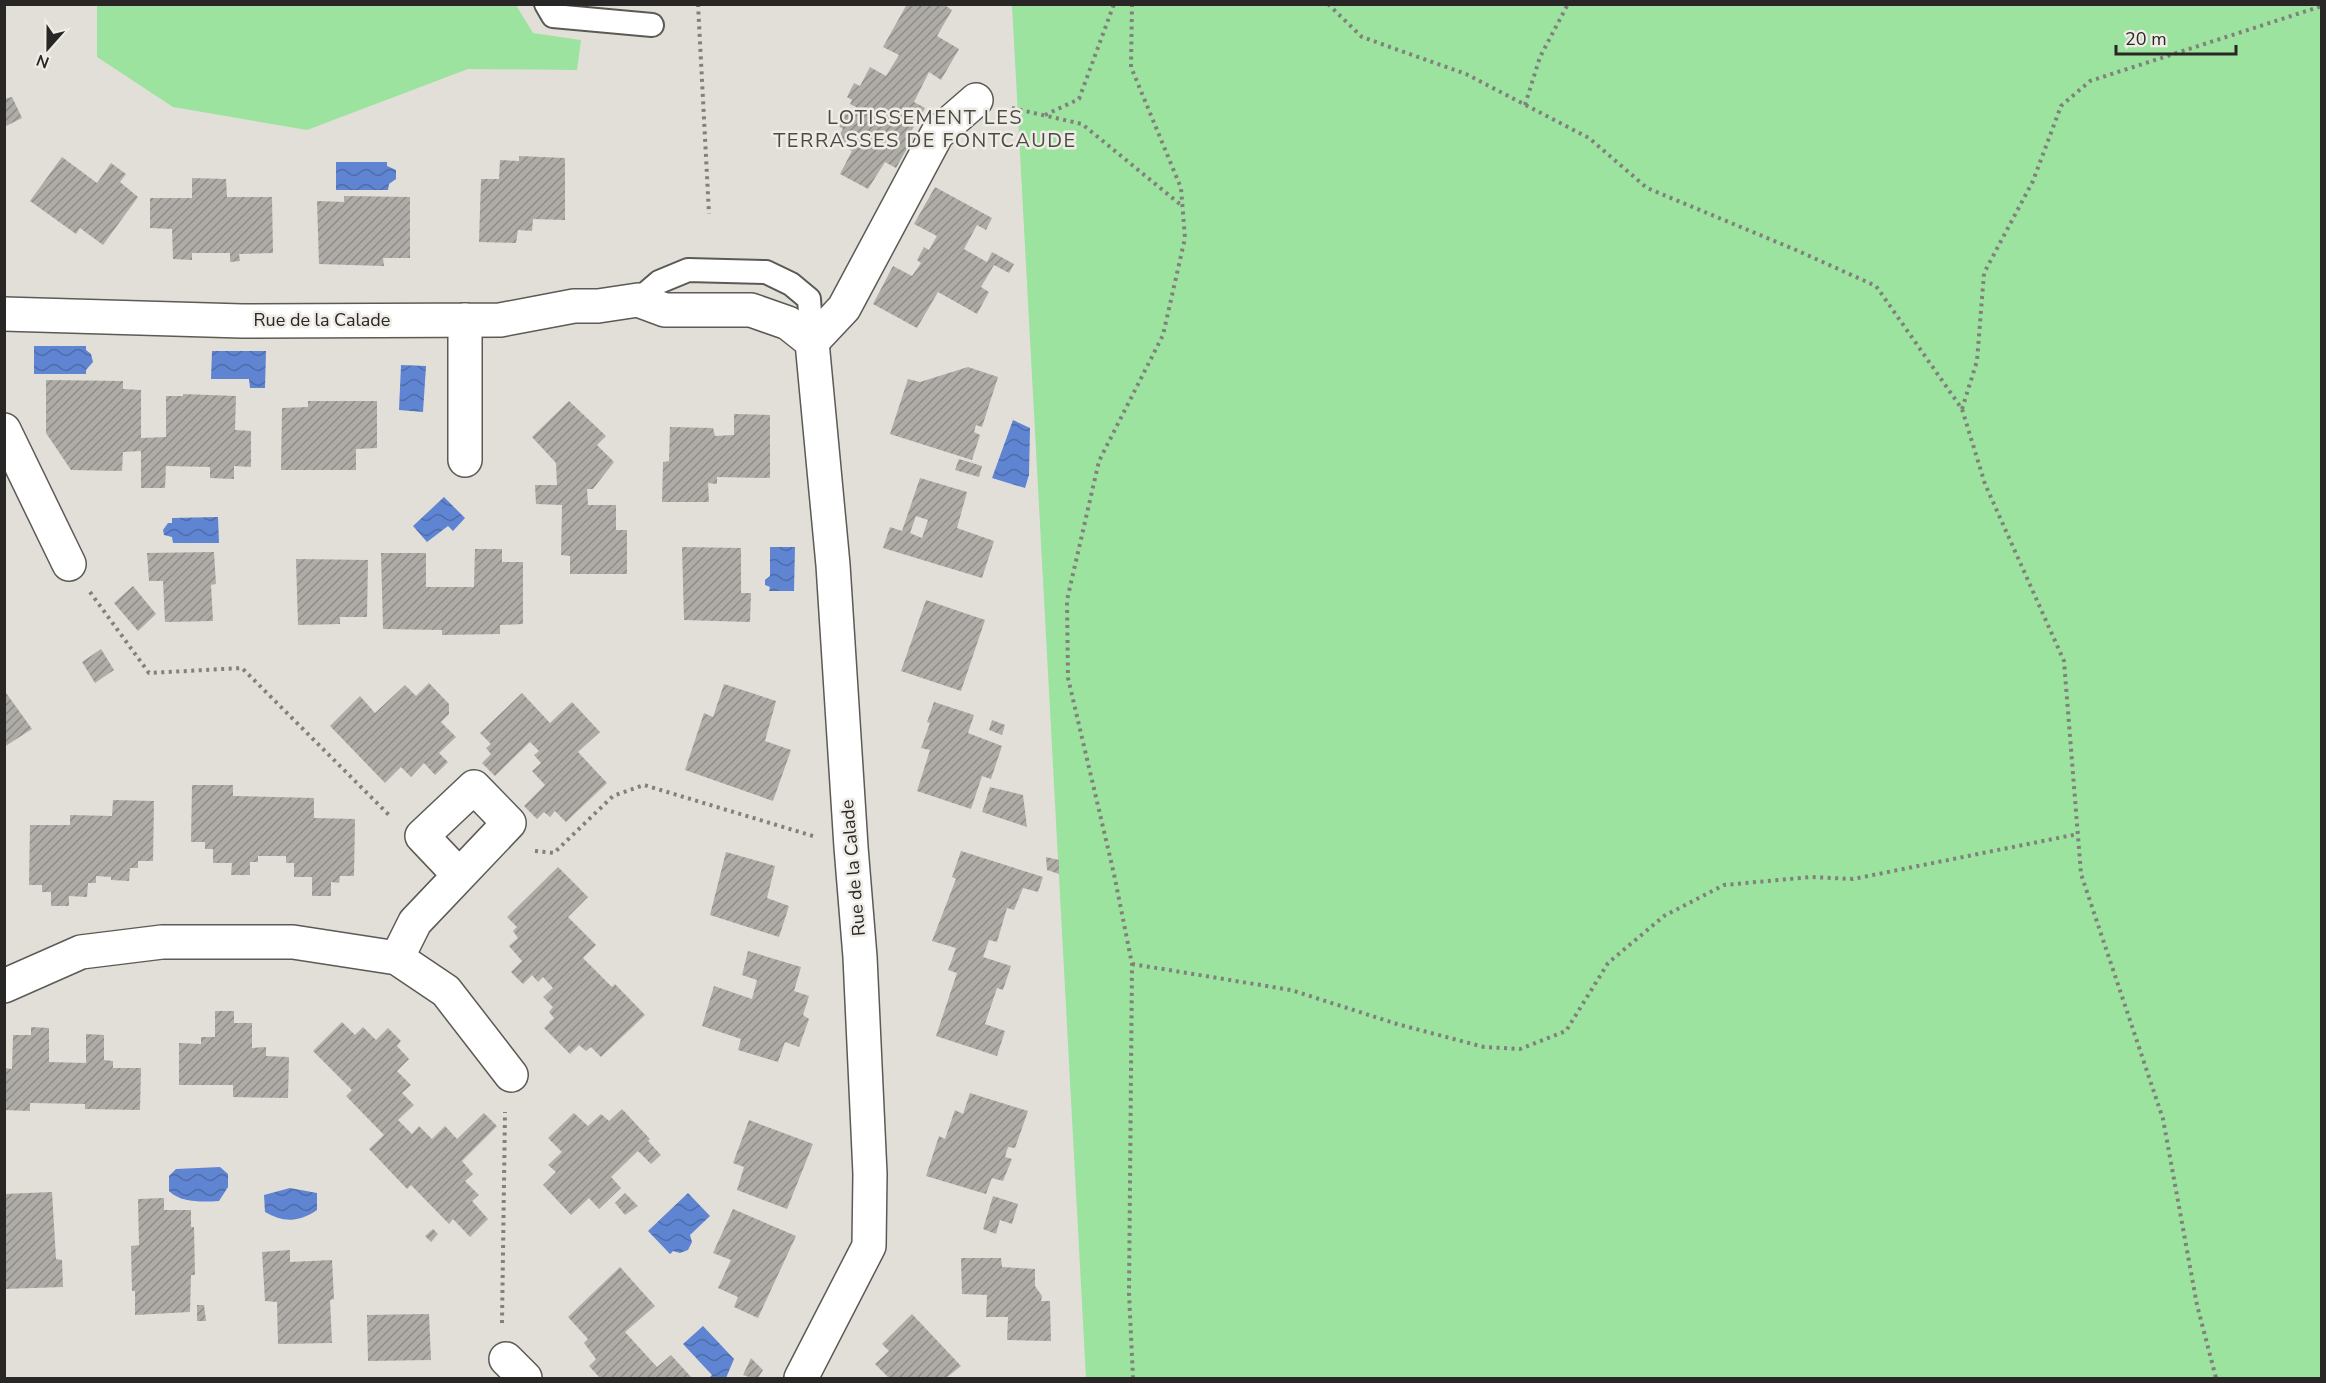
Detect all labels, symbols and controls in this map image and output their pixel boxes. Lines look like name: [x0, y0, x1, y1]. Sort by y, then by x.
north arrow: [18, 18, 78, 78]
scale bar: [2116, 18, 2236, 56]
text: 20 m: [2125, 27, 2167, 51]
text: N: [33, 49, 53, 73]
district label: LOTISSEMENT LES TERRASSES DE FONTCAUDE: [773, 104, 1077, 154]
street label: Rue de la Calade: [254, 308, 390, 332]
street label: Rue de la Calade: [835, 799, 871, 937]

